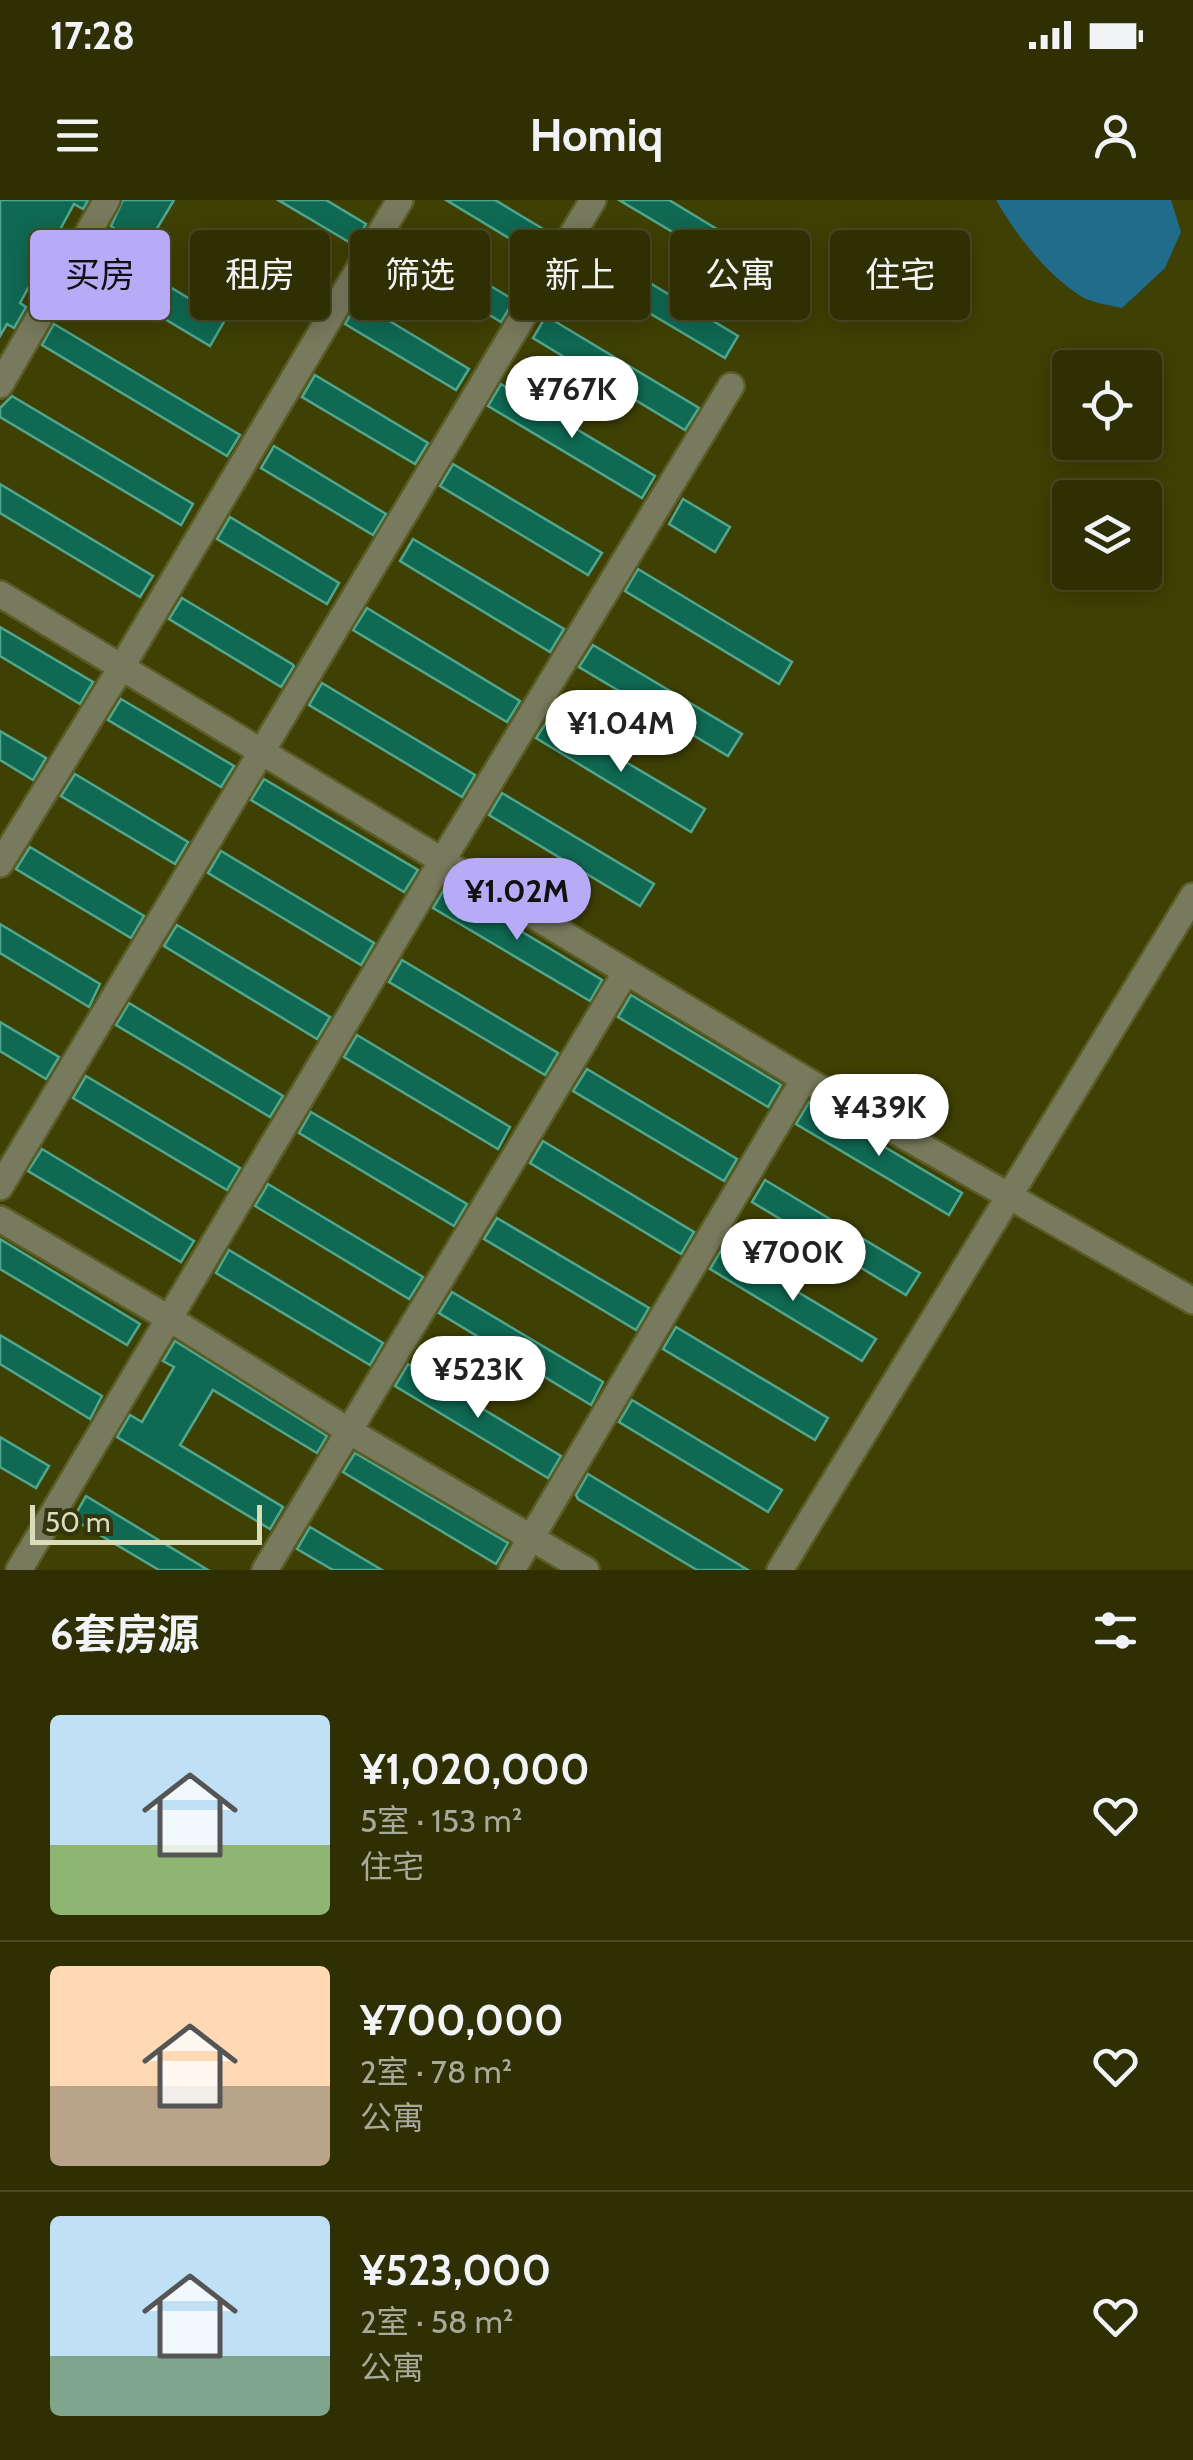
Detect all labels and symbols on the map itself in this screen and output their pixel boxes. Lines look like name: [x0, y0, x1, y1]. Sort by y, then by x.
pin: ¥767K: [502, 356, 642, 441]
pin: ¥1.04M: [540, 690, 702, 775]
pin: ¥1.02M: [436, 858, 598, 943]
pin: ¥439K: [809, 1074, 949, 1159]
pin: ¥700K: [723, 1219, 863, 1304]
pin: ¥523K: [408, 1336, 548, 1421]
scale bar: [30, 1500, 262, 1544]

